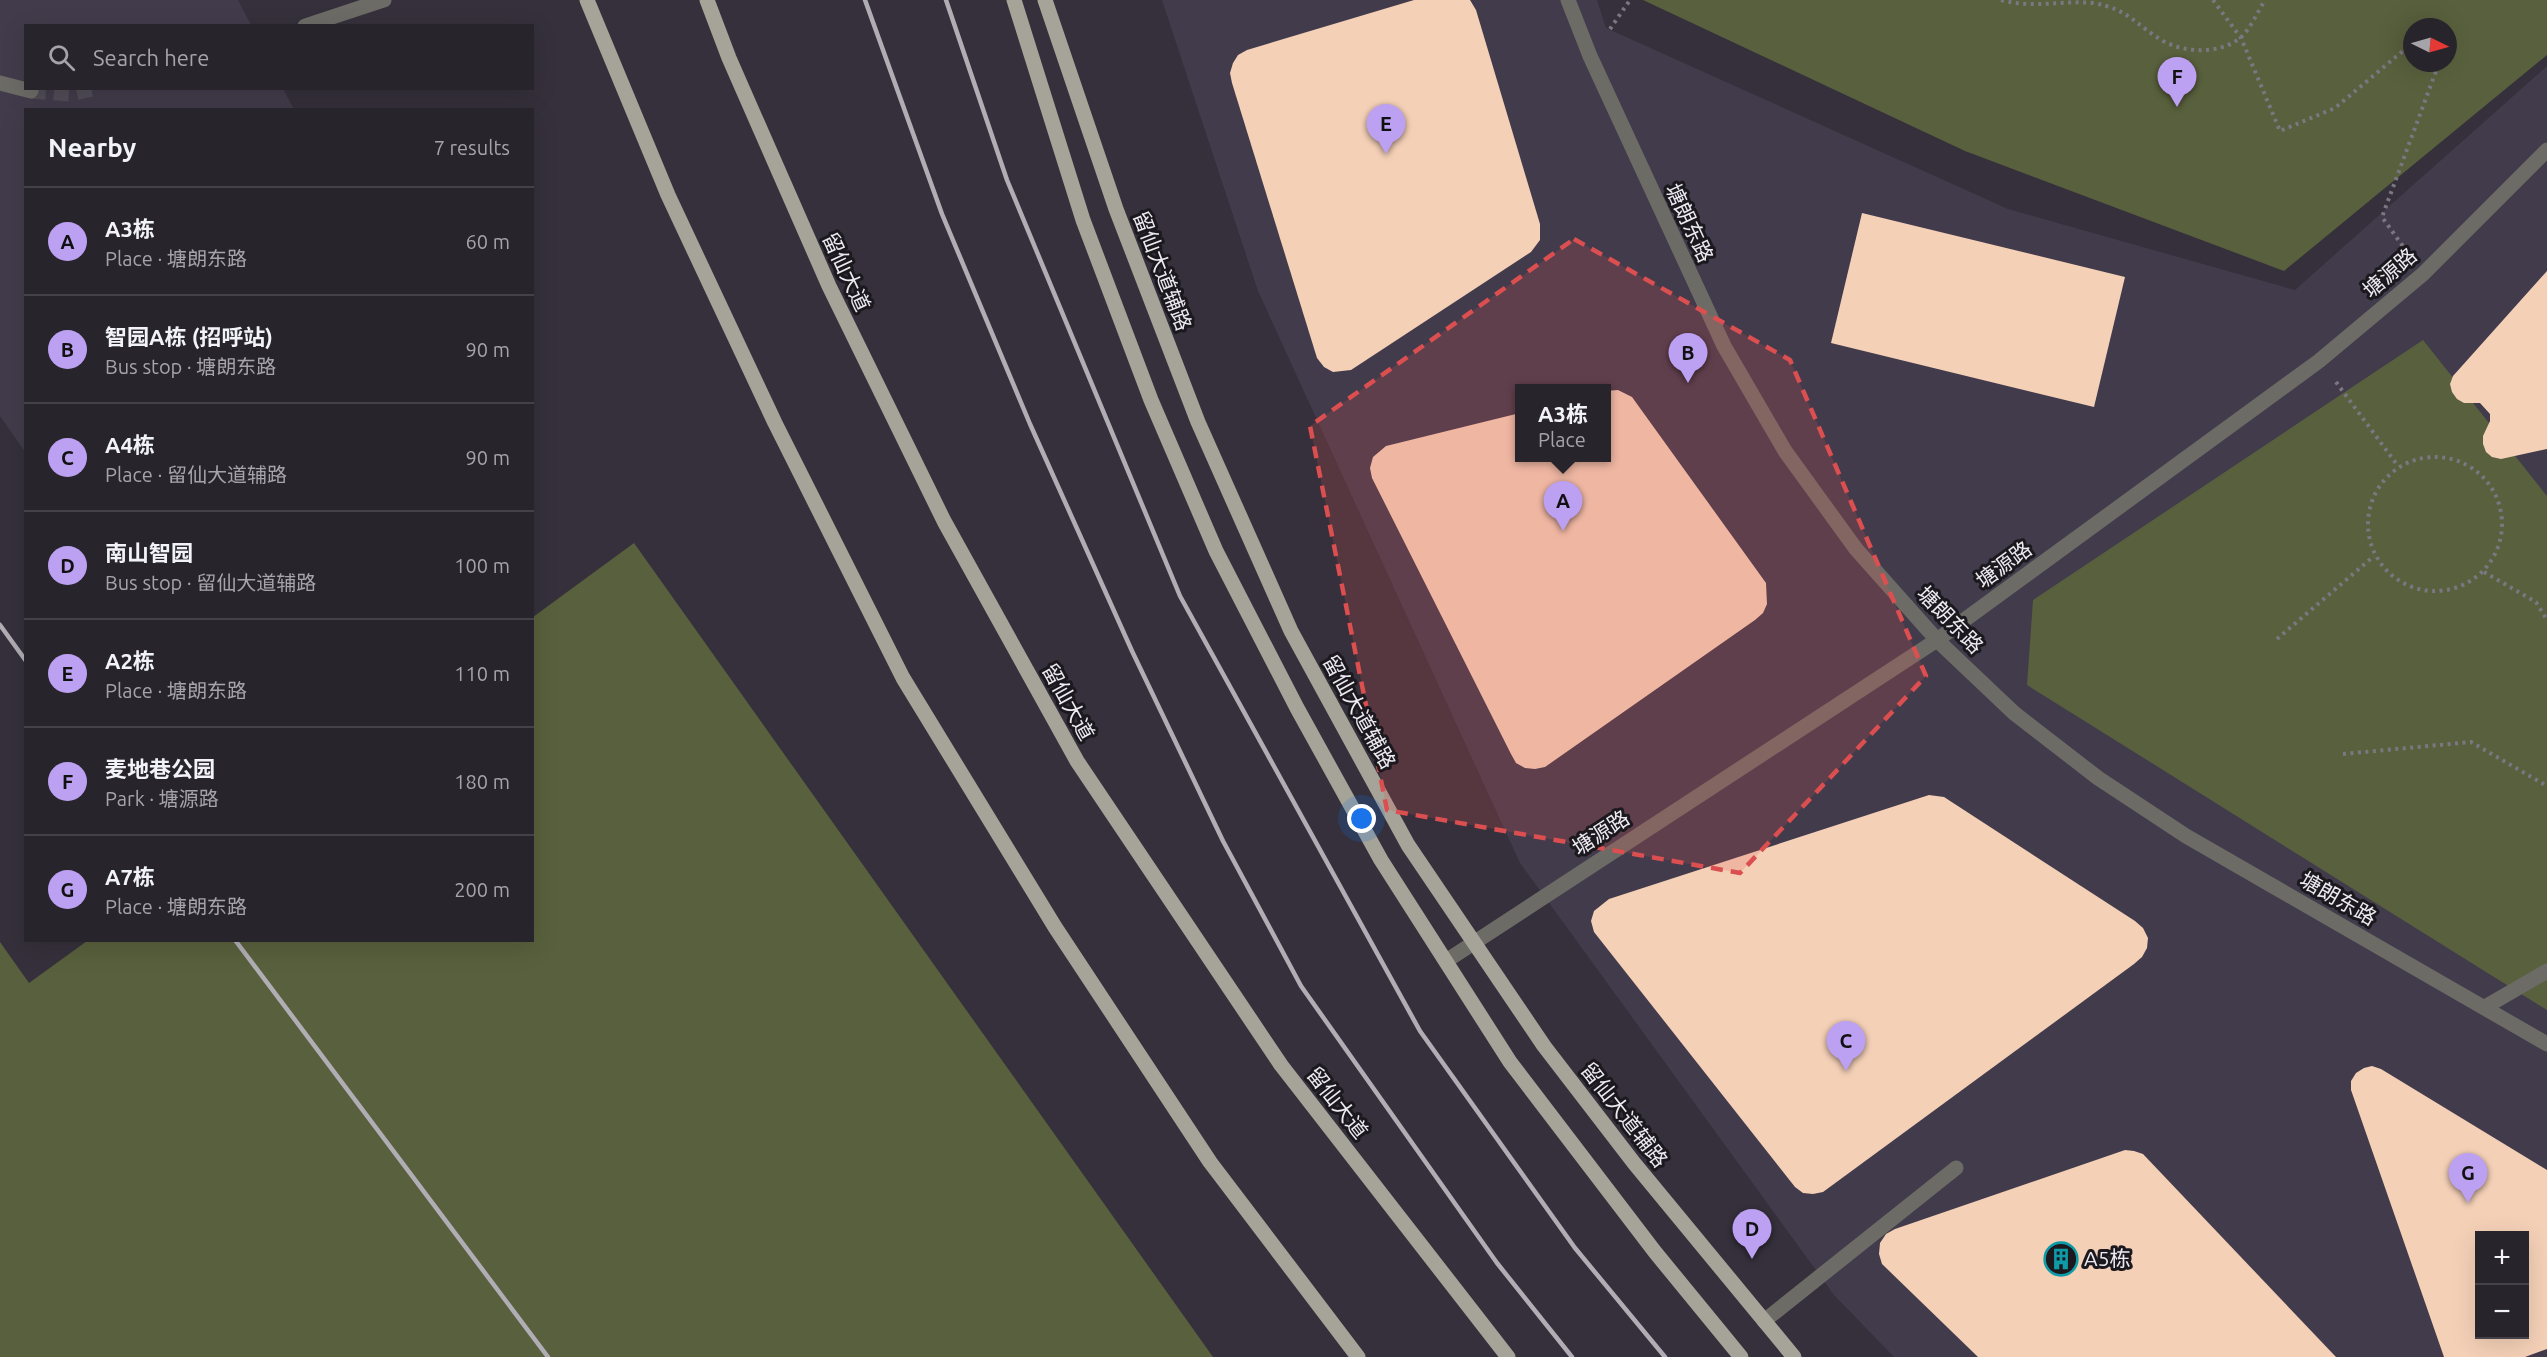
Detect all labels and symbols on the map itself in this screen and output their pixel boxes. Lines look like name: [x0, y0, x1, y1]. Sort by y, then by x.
north arrow: [2403, 18, 2457, 72]
pin: F: [2158, 57, 2196, 107]
pin: E: [1366, 104, 1406, 154]
street label: 塘朗东路: [1661, 179, 1719, 266]
street label: 留仙大道辅路: [1129, 208, 1197, 334]
street label: 留仙大道: [818, 228, 876, 315]
street label: 塘源路: [2358, 243, 2421, 302]
pin: B: [1668, 334, 1708, 383]
pin: A: [1544, 482, 1582, 531]
street label: 塘源路: [1971, 536, 2036, 592]
street label: 塘朗东路: [1913, 581, 1989, 658]
street label: 留仙大道辅路: [1319, 651, 1401, 772]
street label: 留仙大道: [1038, 659, 1100, 744]
your location: [1347, 804, 1376, 833]
street label: 塘源路: [1568, 805, 1633, 859]
street label: 塘朗东路: [2296, 867, 2381, 930]
pin: C: [1826, 1022, 1866, 1071]
street label: 留仙大道辅路: [1577, 1057, 1673, 1171]
street label: 留仙大道: [1302, 1062, 1373, 1143]
pin: G: [2448, 1154, 2488, 1203]
pin: D: [1732, 1210, 1772, 1259]
building icon: A5栋: [2043, 1241, 2079, 1277]
place label: A5栋: [2084, 1246, 2131, 1270]

